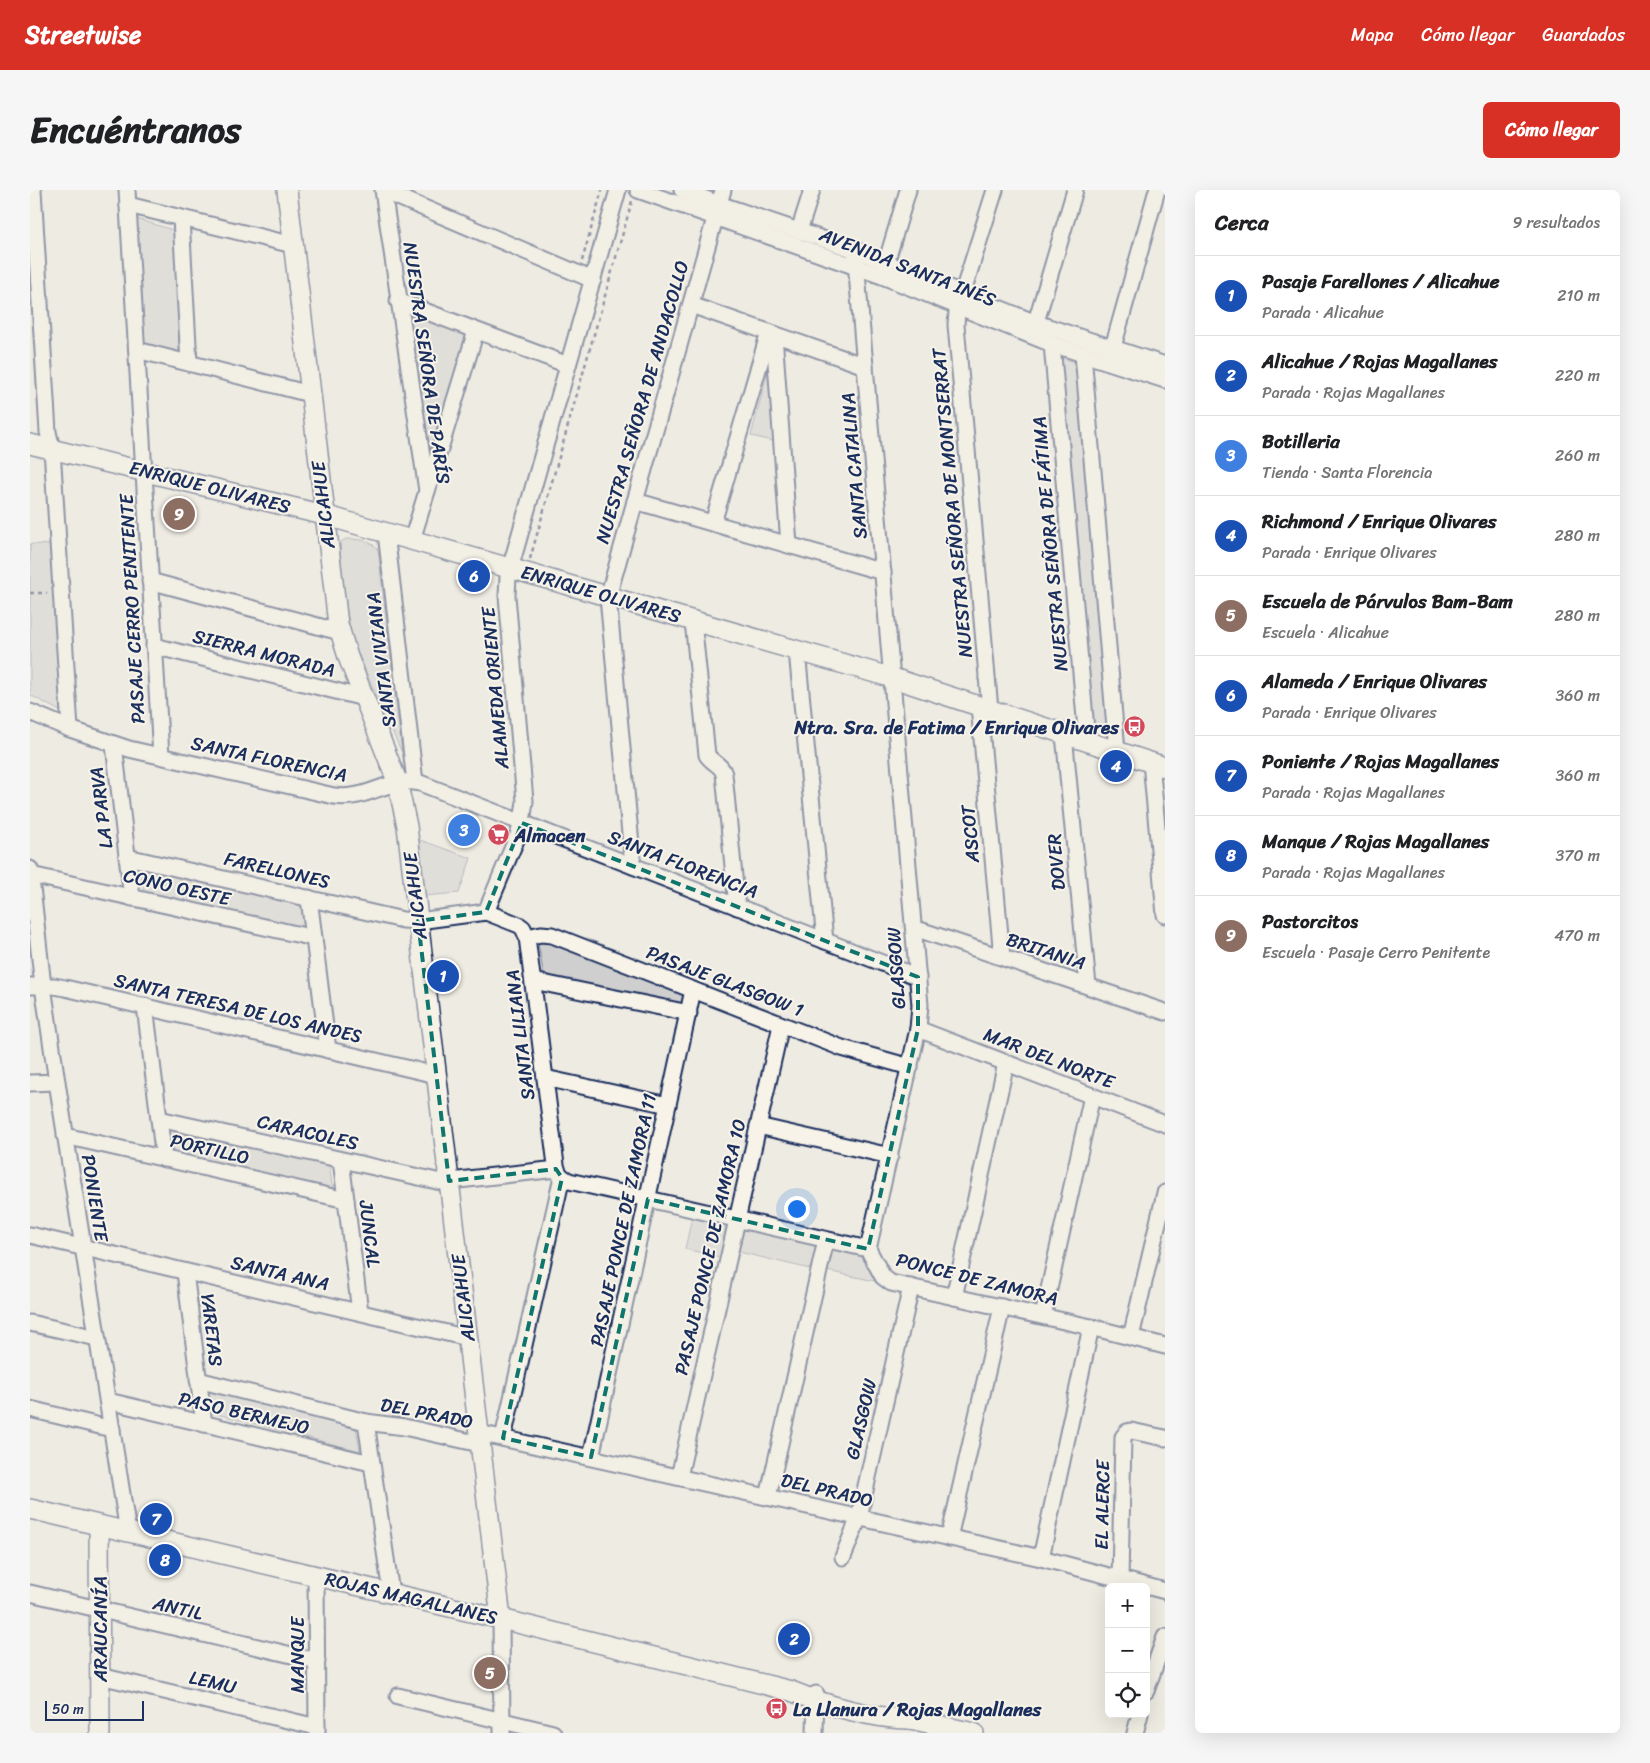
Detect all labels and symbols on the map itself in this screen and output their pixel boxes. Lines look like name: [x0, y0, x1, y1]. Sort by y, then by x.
street label: AVENIDA SANTA INÉS: [814, 218, 1002, 316]
street label: NUESTRA SEÑORA DE PARÍS: [394, 240, 460, 486]
street label: NUESTRA SEÑORA DE ANDACOLLO: [586, 256, 698, 548]
street label: NUESTRA SEÑORA DE MONTSERRAT: [922, 346, 982, 659]
street label: SANTA CATALINA: [831, 391, 877, 541]
street label: NUESTRA SEÑORA DE FÁTIMA: [1022, 415, 1078, 673]
street label: ENRIQUE OLIVARES: [126, 451, 294, 523]
street label: ALICAHUE: [301, 458, 345, 552]
street label: PASAJE CERRO PENITENTE: [109, 492, 155, 725]
pin: 9: [163, 495, 195, 533]
street label: ENRIQUE OLIVARES: [517, 555, 685, 633]
pin: 6: [458, 557, 490, 595]
street label: SANTA VIVIANA: [356, 590, 406, 730]
street label: ALAMEDA ORIENTE: [471, 604, 519, 771]
street label: SIERRA MORADA: [189, 619, 339, 687]
place label: Ntra. Sra. de Fatima / Enrique Olivares: [793, 711, 1120, 744]
bus stop icon: Ntra. Sra. de Fatima / Enrique Olivares: [1123, 715, 1147, 739]
street label: SANTA FLORENCIA: [188, 726, 350, 792]
pin: 4: [1100, 747, 1132, 785]
street label: LA PARVA: [80, 765, 122, 851]
street label: ASCOT: [951, 802, 989, 865]
pin: 3: [448, 811, 480, 849]
place label: Almacen: [513, 819, 586, 852]
street label: SANTA FLORENCIA: [603, 820, 763, 908]
supermarket icon: Almacen: [486, 823, 510, 847]
street label: DOVER: [1037, 832, 1075, 892]
street label: FARELLONES: [221, 842, 333, 898]
street label: ALICAHUE: [393, 849, 437, 943]
street label: CONO OESTE: [120, 859, 235, 916]
street label: BRITANIA: [1002, 923, 1090, 979]
street label: GLASGOW: [877, 926, 915, 1010]
street label: PASAJE GLASGOW 1: [641, 936, 809, 1026]
pin: 1: [427, 957, 459, 995]
street label: SANTA TERESA DE LOS ANDES: [111, 963, 365, 1053]
street label: SANTA LILIANA: [496, 968, 544, 1102]
street label: MAR DEL NORTE: [979, 1018, 1121, 1099]
street label: PASAJE PONCE DE ZAMORA 11: [580, 1090, 666, 1350]
street label: CARACOLES: [254, 1104, 362, 1160]
street label: PASAJE PONCE DE ZAMORA 10: [664, 1116, 756, 1378]
street label: PORTILLO: [167, 1124, 253, 1174]
street label: PONIENTE: [72, 1152, 118, 1246]
your location: [784, 1196, 810, 1222]
street label: JUNCAL: [349, 1198, 391, 1270]
street label: PONCE DE ZAMORA: [893, 1243, 1061, 1315]
street label: SANTA ANA: [227, 1246, 333, 1300]
street label: ALICAHUE: [441, 1251, 485, 1345]
street label: YARETAS: [191, 1292, 233, 1368]
street label: GLASGOW: [836, 1375, 886, 1463]
street label: PASO BERMEJO: [175, 1382, 313, 1444]
street label: DEL PRADO: [378, 1388, 476, 1438]
street label: EL ALERCE: [1085, 1458, 1119, 1550]
street label: DEL PRADO: [777, 1463, 877, 1517]
pin: 7: [140, 1500, 172, 1538]
pin: 8: [149, 1541, 181, 1579]
street label: ROJAS MAGALLANES: [321, 1562, 501, 1634]
street label: ARAUCANÍA: [84, 1576, 117, 1683]
street label: ANTIL: [149, 1586, 206, 1630]
street label: MANQUE: [281, 1615, 314, 1693]
pin: 2: [778, 1620, 810, 1658]
pin: 5: [474, 1654, 506, 1692]
street label: LEMU: [186, 1661, 241, 1704]
place label: La Llanura / Rojas Magallanes: [793, 1693, 1042, 1726]
bus stop icon: La Llanura / Rojas Magallanes: [765, 1697, 789, 1721]
scale bar: [45, 1698, 144, 1721]

